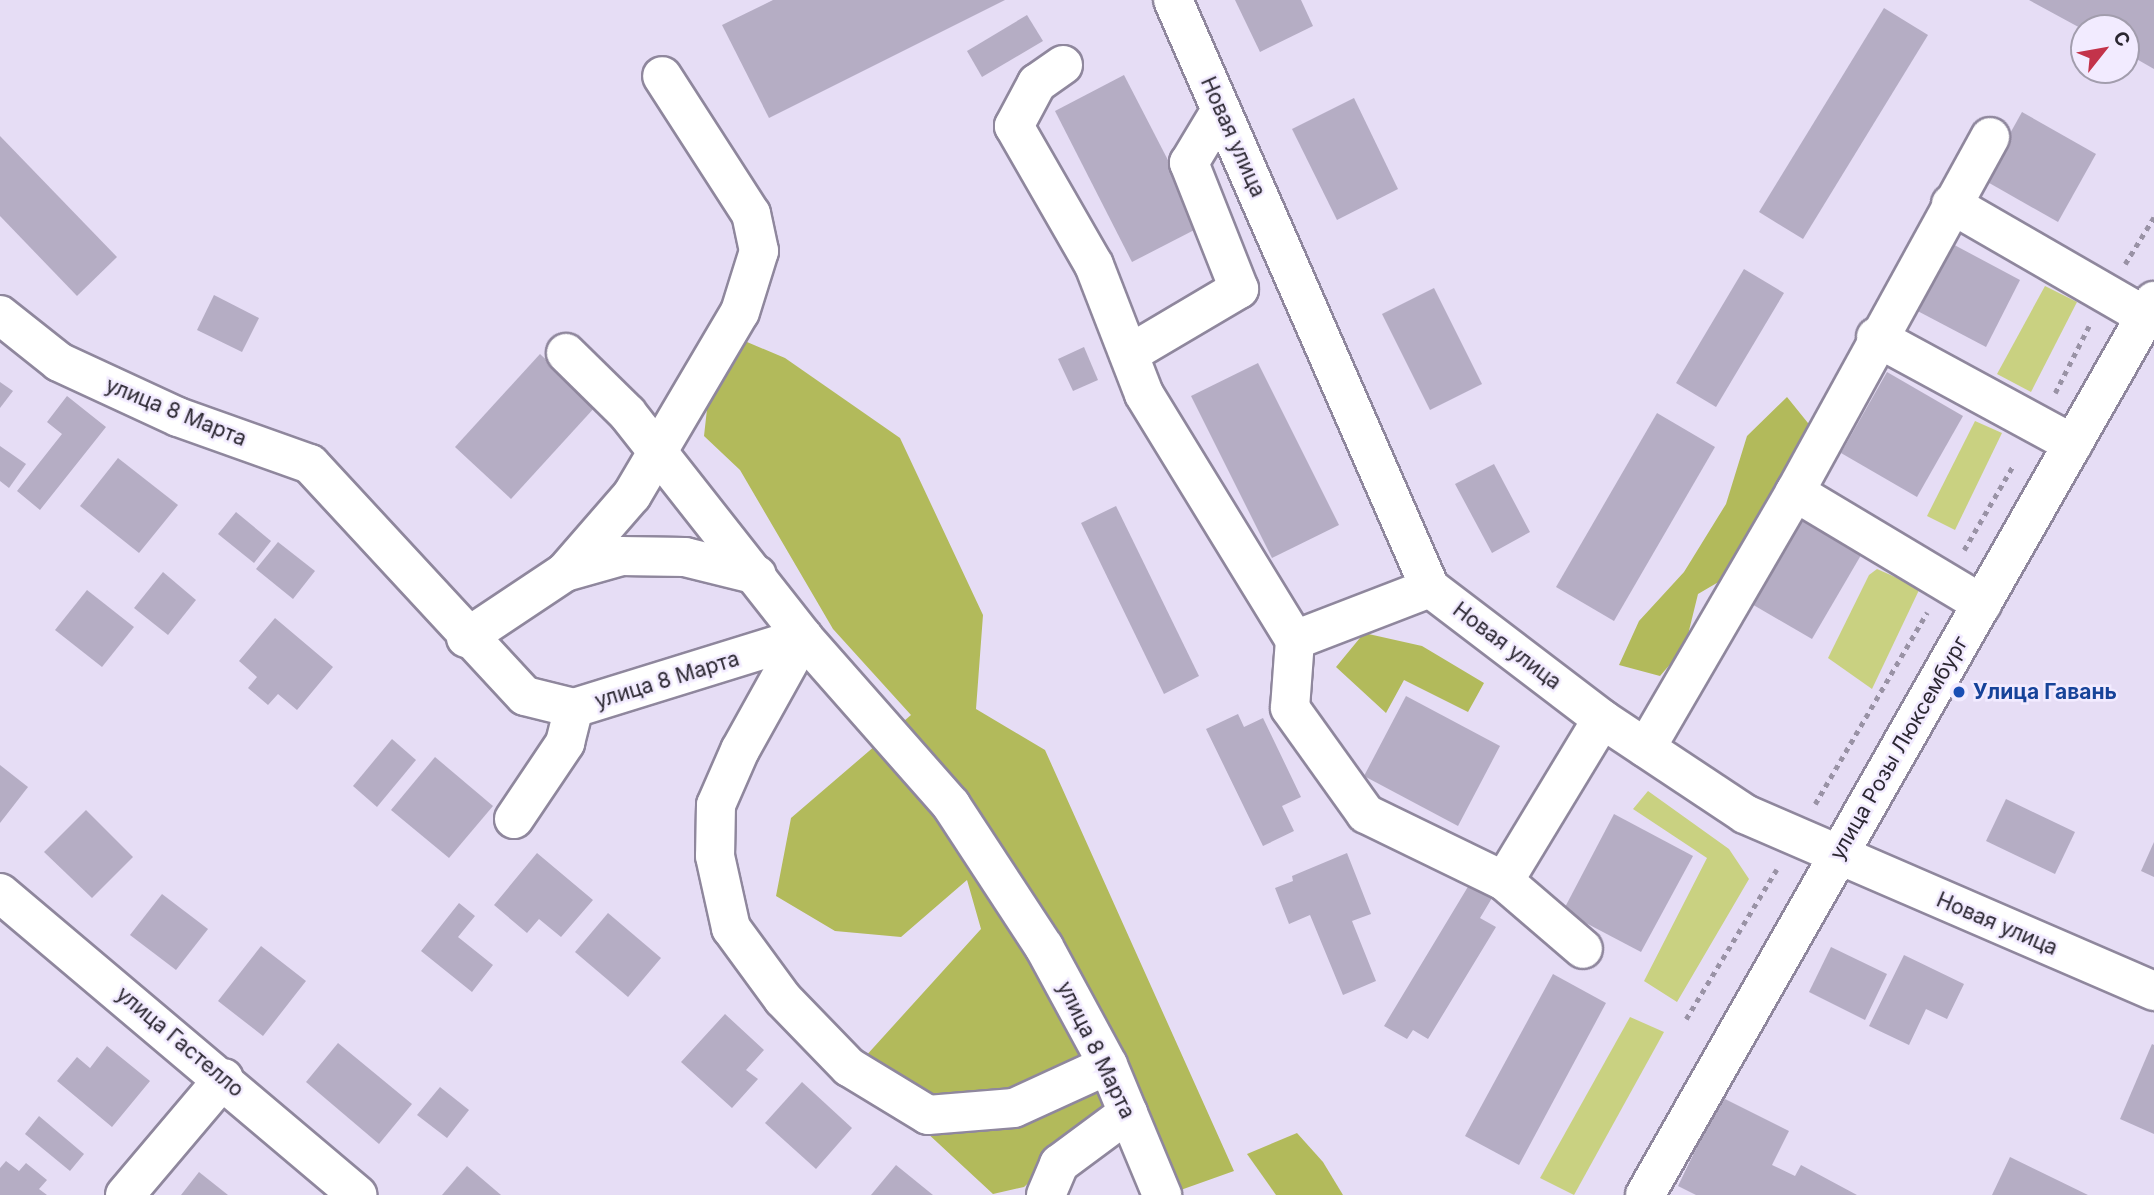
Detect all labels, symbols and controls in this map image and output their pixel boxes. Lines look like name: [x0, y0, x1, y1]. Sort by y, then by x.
north arrow: [2070, 14, 2140, 84]
text: С: [2108, 27, 2135, 51]
street label: Новая улица: [1195, 73, 1271, 201]
street label: улица 8 Марта: [102, 372, 250, 452]
street label: Новая улица: [1448, 597, 1566, 695]
street label: улица Розы Люксембург: [1825, 632, 1973, 864]
street label: улица 8 Марта: [592, 646, 742, 714]
place label: Улица Гавань: [1973, 679, 2117, 705]
marker: Улица Гавань: [1951, 684, 1967, 700]
street label: Новая улица: [1933, 887, 2061, 961]
street label: улица 8 Марта: [1052, 977, 1140, 1123]
street label: улица Гастелло: [111, 981, 249, 1103]

